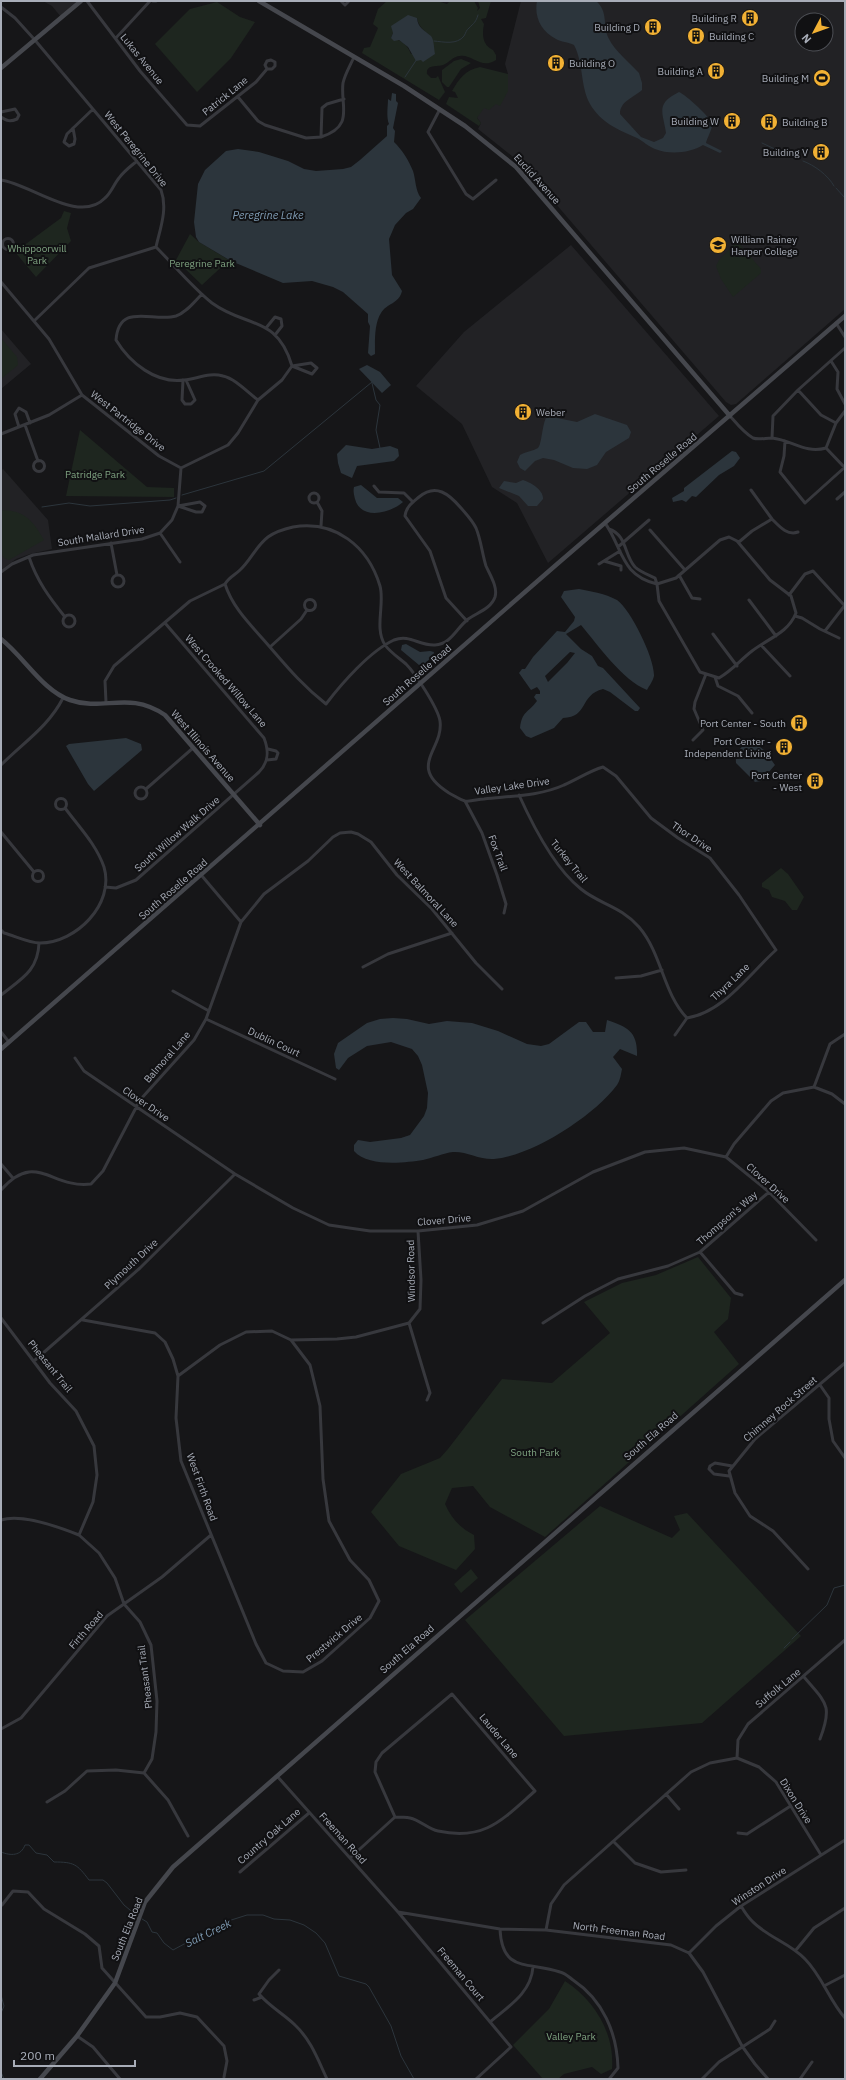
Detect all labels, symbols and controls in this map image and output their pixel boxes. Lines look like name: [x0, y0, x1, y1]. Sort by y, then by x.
building icon: Building R: [740, 8, 760, 28]
place label: Building R: [692, 12, 737, 25]
north arrow: [794, 12, 834, 52]
building icon: Building D: [643, 17, 663, 37]
place label: Building D: [594, 21, 640, 34]
building icon: Building C: [686, 26, 706, 46]
place label: Building C: [709, 30, 754, 43]
street label: Lukas Avenue: [118, 31, 167, 87]
text: N: [799, 31, 814, 46]
building icon: Building O: [546, 53, 566, 73]
place label: Building O: [569, 57, 615, 70]
building icon: Building A: [706, 61, 726, 81]
place label: Building A: [658, 65, 704, 78]
sports icon: Building M: [812, 68, 832, 88]
place label: Building M: [762, 72, 809, 85]
street label: Patrick Lane: [199, 73, 251, 118]
street label: West Peregrine Drive: [102, 109, 171, 190]
building icon: Building W: [722, 111, 742, 131]
building icon: Building B: [759, 112, 779, 132]
place label: Building W: [671, 115, 719, 128]
place label: Building B: [782, 116, 828, 129]
building icon: Building V: [811, 142, 831, 162]
place label: Building V: [763, 146, 808, 159]
street label: Euclid Avenue: [511, 151, 563, 207]
water label: Peregrine Lake: [232, 208, 304, 222]
place label: William Rainey Harper College: [731, 233, 798, 258]
school or university icon: William Rainey Harper College: [708, 235, 728, 255]
park label: Whippoorwill Park: [7, 242, 67, 267]
park label: Peregrine Park: [169, 257, 236, 270]
street label: West Partridge Drive: [88, 388, 169, 455]
building icon: Weber: [513, 402, 533, 422]
place label: Weber: [536, 406, 566, 419]
street label: South Roselle Road: [624, 430, 700, 496]
park label: Patridge Park: [65, 468, 126, 481]
street label: South Mallard Drive: [57, 523, 146, 549]
street label: West Crooked Willow Lane: [182, 632, 270, 730]
street label: South Roselle Road: [380, 642, 454, 708]
street label: West Illinois Avenue: [168, 707, 238, 785]
building icon: Port Center - South: [789, 713, 809, 733]
place label: Port Center - South: [700, 717, 786, 730]
place label: Port Center - Independent Living: [684, 735, 772, 760]
building icon: Port Center - Independent Living: [774, 737, 794, 757]
place label: Port Center - West: [751, 769, 802, 794]
building icon: Port Center - West: [805, 771, 825, 791]
street label: Valley Lake Drive: [474, 774, 551, 798]
street label: South Willow Walk Drive: [132, 793, 223, 875]
street label: Thor Drive: [669, 819, 715, 856]
street label: Fox Trail: [485, 833, 511, 873]
street label: Turkey Trail: [548, 837, 591, 885]
street label: South Roselle Road: [136, 856, 210, 922]
street label: West Balmoral Lane: [391, 856, 462, 930]
street label: Thyra Lane: [708, 960, 753, 1004]
street label: Dublin Court: [246, 1024, 303, 1060]
street label: Balmoral Lane: [141, 1028, 193, 1086]
street label: Clover Drive: [120, 1084, 172, 1125]
street label: Clover Drive: [744, 1160, 793, 1206]
street label: Thompson's Way: [694, 1188, 760, 1248]
street label: Clover Drive: [417, 1211, 472, 1229]
street label: Plymouth Drive: [102, 1236, 161, 1292]
street label: Windsor Road: [404, 1240, 418, 1302]
street label: Pheasant Trail: [25, 1337, 75, 1395]
street label: Chimney Rock Street: [740, 1373, 820, 1445]
street label: South Ela Road: [621, 1409, 681, 1463]
park label: South Park: [511, 1446, 560, 1459]
street label: West Firth Road: [184, 1451, 220, 1523]
street label: Firth Road: [66, 1608, 106, 1652]
street label: Prestwick Drive: [303, 1610, 365, 1665]
street label: South Ela Road: [377, 1622, 437, 1676]
street label: Pheasant Trail: [135, 1644, 155, 1709]
street label: Suffolk Lane: [753, 1665, 804, 1711]
street label: Lauder Lane: [476, 1711, 522, 1762]
street label: Dixon Drive: [777, 1776, 815, 1827]
street label: Country Oak Lane: [235, 1805, 304, 1867]
street label: Freeman Road: [316, 1809, 370, 1867]
street label: Winston Drive: [729, 1863, 789, 1908]
street label: South Ela Road: [108, 1895, 146, 1963]
water label: Salt Creek: [183, 1916, 233, 1950]
street label: North Freeman Road: [572, 1919, 666, 1943]
street label: Freeman Court: [435, 1944, 488, 2004]
park label: Valley Park: [546, 2030, 596, 2043]
scale bar: [14, 2042, 135, 2068]
text: 200 m: [20, 2048, 55, 2063]

